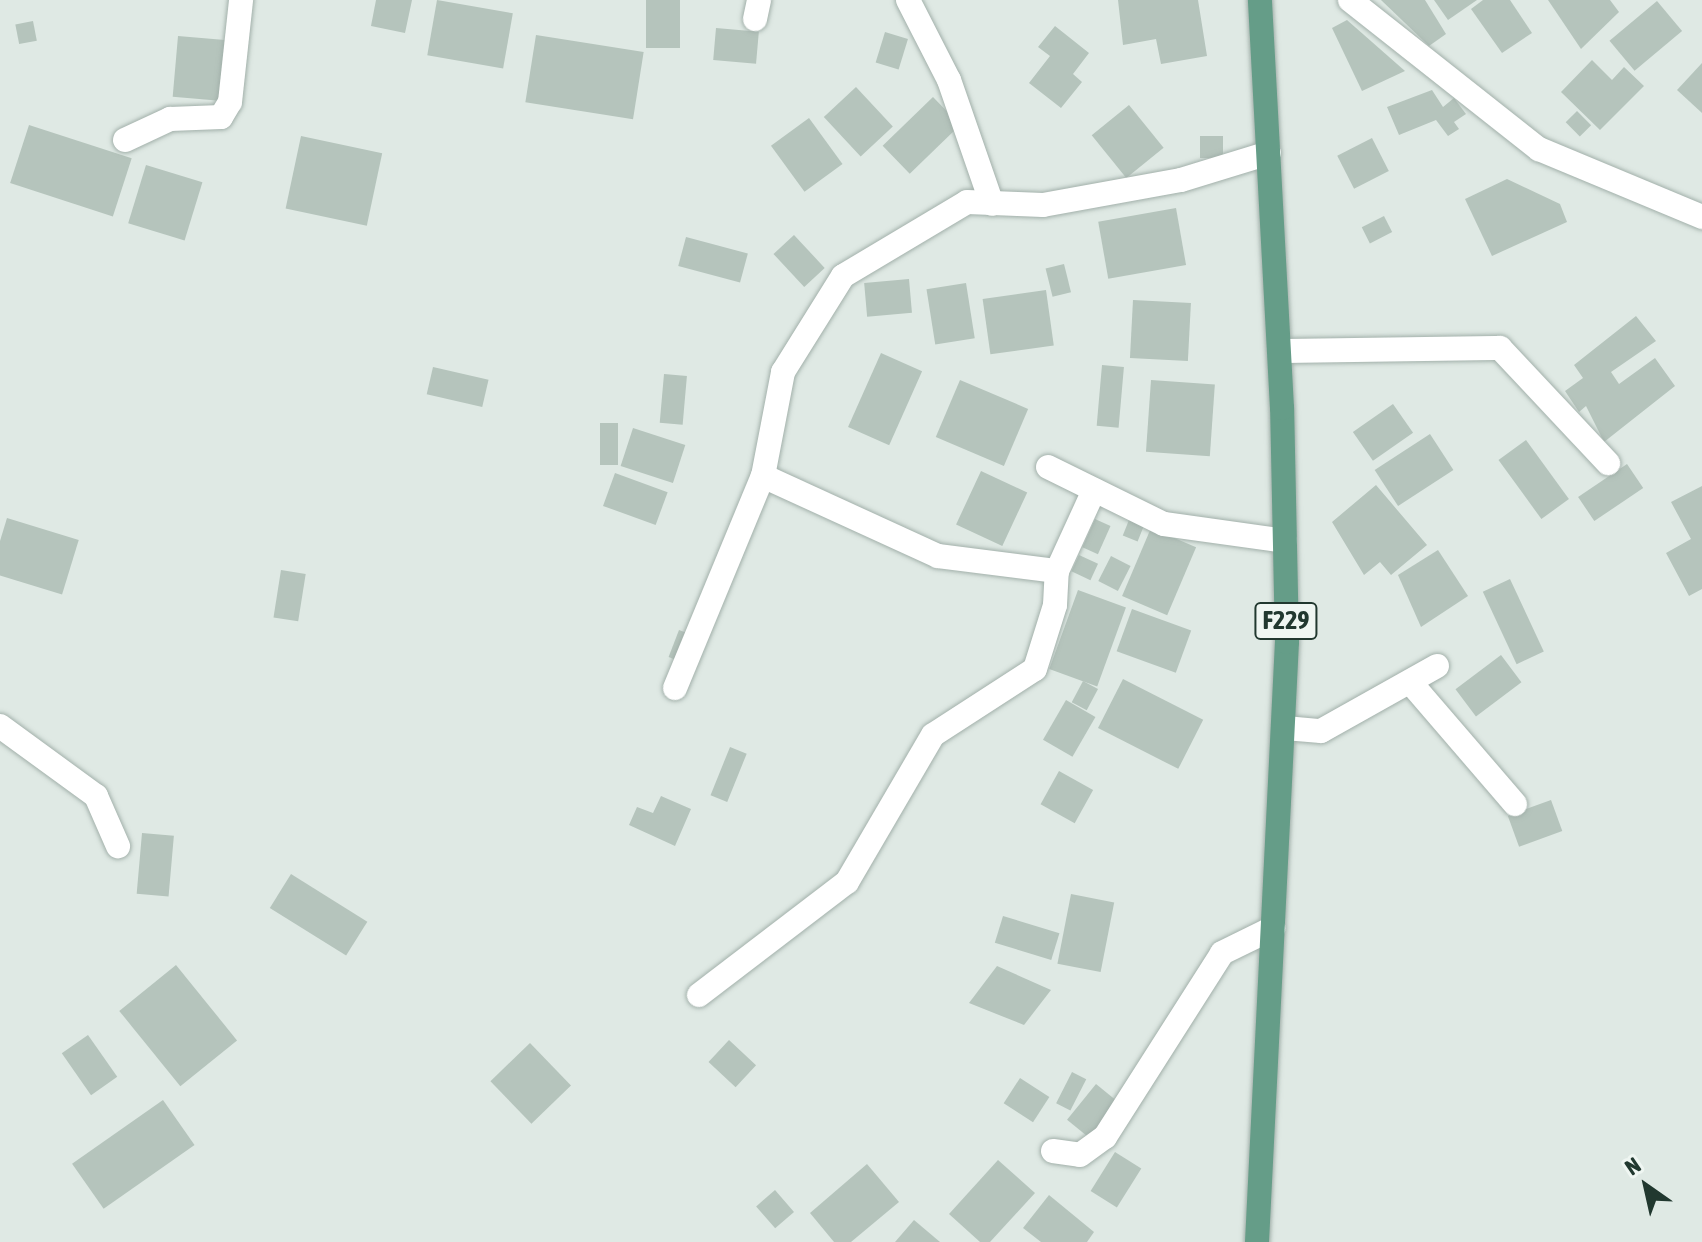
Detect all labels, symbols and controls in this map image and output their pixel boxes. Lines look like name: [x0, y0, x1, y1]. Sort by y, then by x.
road number: F229: [1254, 599, 1318, 643]
north arrow: [1606, 1146, 1686, 1226]
text: N: [1620, 1152, 1645, 1181]

